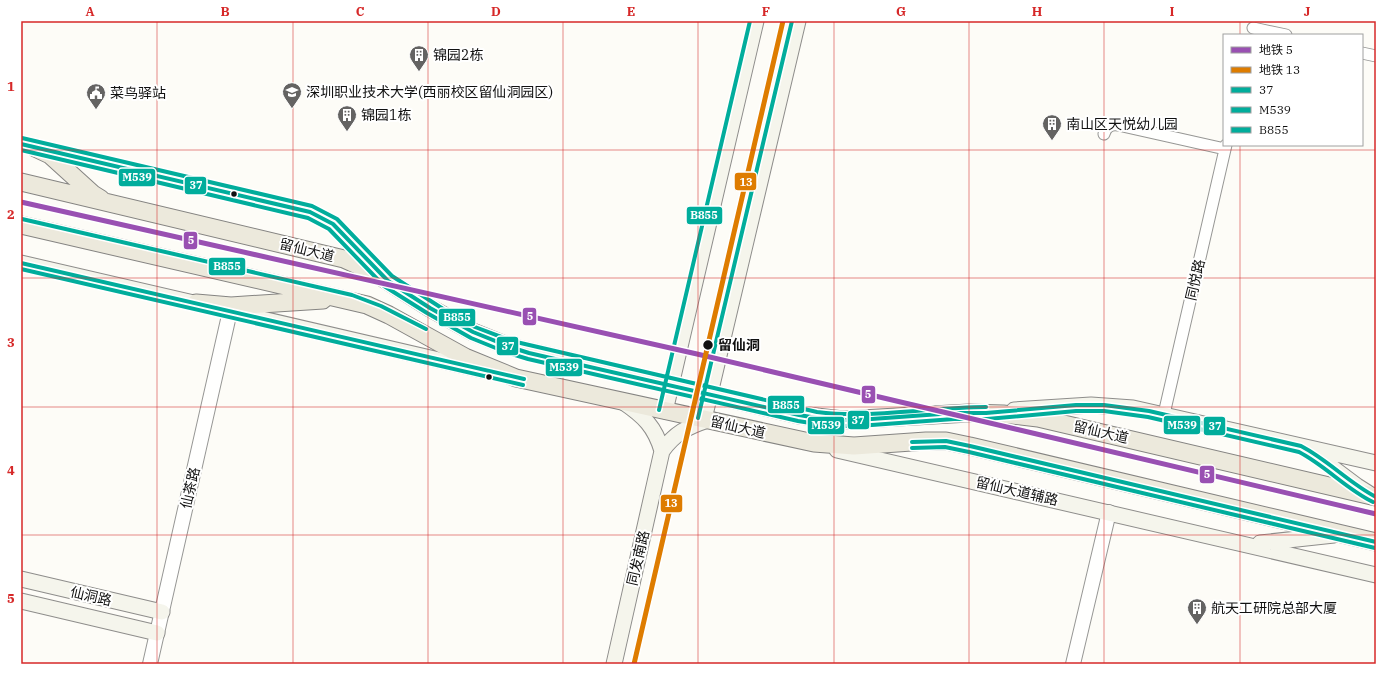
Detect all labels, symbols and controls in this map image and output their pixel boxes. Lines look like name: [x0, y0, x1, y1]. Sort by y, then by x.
text: A: [85, 3, 95, 20]
text: B: [220, 3, 230, 20]
text: C: [356, 3, 365, 20]
text: D: [491, 3, 501, 20]
text: E: [627, 3, 635, 20]
text: F: [762, 3, 770, 20]
text: G: [896, 3, 906, 20]
text: H: [1032, 3, 1043, 20]
text: I: [1170, 3, 1175, 20]
text: J: [1304, 3, 1311, 20]
legend: [1223, 34, 1363, 146]
text: 地铁 5: [1259, 42, 1293, 57]
building icon: 锦园2栋: [408, 44, 430, 72]
place label: 锦园2栋: [433, 46, 483, 64]
text: 地铁 13: [1259, 62, 1300, 77]
text: 1: [7, 78, 15, 95]
school or university icon: 深圳职业技术大学(西丽校区留仙洞园区): [281, 81, 303, 109]
public building icon: 菜鸟驿站: [85, 82, 107, 110]
text: 37: [1259, 82, 1273, 97]
place label: 深圳职业技术大学(西丽校区留仙洞园区): [306, 83, 553, 101]
place label: 菜鸟驿站: [110, 84, 166, 102]
text: M539: [1259, 102, 1291, 117]
building icon: 锦园1栋: [336, 104, 358, 132]
place label: 锦园1栋: [361, 106, 411, 124]
building icon: 南山区天悦幼儿园: [1041, 113, 1063, 141]
place label: 南山区天悦幼儿园: [1066, 115, 1178, 133]
text: B855: [1259, 122, 1289, 137]
line badge: M539: [118, 168, 156, 187]
text: M539: [122, 170, 152, 184]
line badge: 13: [734, 172, 757, 191]
text: 13: [739, 175, 753, 189]
line badge: 37: [184, 176, 207, 195]
text: 37: [189, 178, 203, 192]
unlabelled marker: [229, 189, 239, 199]
text: 2: [7, 206, 15, 223]
line badge: B855: [686, 206, 723, 225]
text: B855: [690, 208, 718, 222]
line badge: 5: [183, 231, 198, 250]
text: 5: [188, 233, 194, 247]
street label: 留仙大道: [278, 234, 336, 266]
line badge: B855: [208, 257, 246, 276]
street label: 同悦路: [1182, 258, 1208, 302]
text: B855: [213, 259, 241, 273]
line badge: 5: [522, 307, 537, 326]
line badge: B855: [438, 308, 476, 327]
text: 5: [527, 309, 533, 323]
text: B855: [443, 310, 471, 324]
text: 3: [7, 334, 15, 351]
line badge: 37: [496, 336, 519, 356]
place label: 留仙洞: [718, 336, 760, 354]
marker: 留仙洞: [701, 338, 715, 352]
text: 37: [501, 339, 515, 353]
line badge: M539: [545, 358, 583, 377]
text: M539: [549, 360, 579, 374]
unlabelled marker: [484, 372, 494, 382]
line badge: 5: [861, 385, 876, 404]
text: 5: [865, 387, 871, 401]
line badge: B855: [767, 395, 805, 414]
text: B855: [772, 398, 800, 412]
line badge: 37: [847, 410, 870, 430]
street label: 留仙大道: [709, 412, 767, 442]
text: 37: [851, 413, 865, 427]
line badge: M539: [1163, 415, 1201, 435]
line badge: M539: [807, 416, 845, 435]
line badge: 37: [1203, 416, 1226, 436]
street label: 留仙大道: [1072, 417, 1130, 447]
text: M539: [811, 418, 841, 432]
text: M539: [1167, 418, 1197, 432]
text: 37: [1208, 419, 1222, 433]
text: 4: [7, 462, 15, 479]
line badge: 5: [1199, 465, 1215, 484]
street label: 仙茶路: [177, 466, 203, 510]
text: 5: [1204, 467, 1210, 481]
street label: 留仙大道辅路: [974, 473, 1060, 509]
line badge: 13: [660, 494, 683, 513]
text: 13: [664, 496, 678, 510]
street label: 同发南路: [623, 529, 653, 587]
street label: 仙洞路: [69, 583, 113, 609]
text: 5: [7, 590, 15, 607]
building icon: 航天工研院总部大厦: [1186, 597, 1208, 625]
place label: 航天工研院总部大厦: [1211, 599, 1337, 617]

